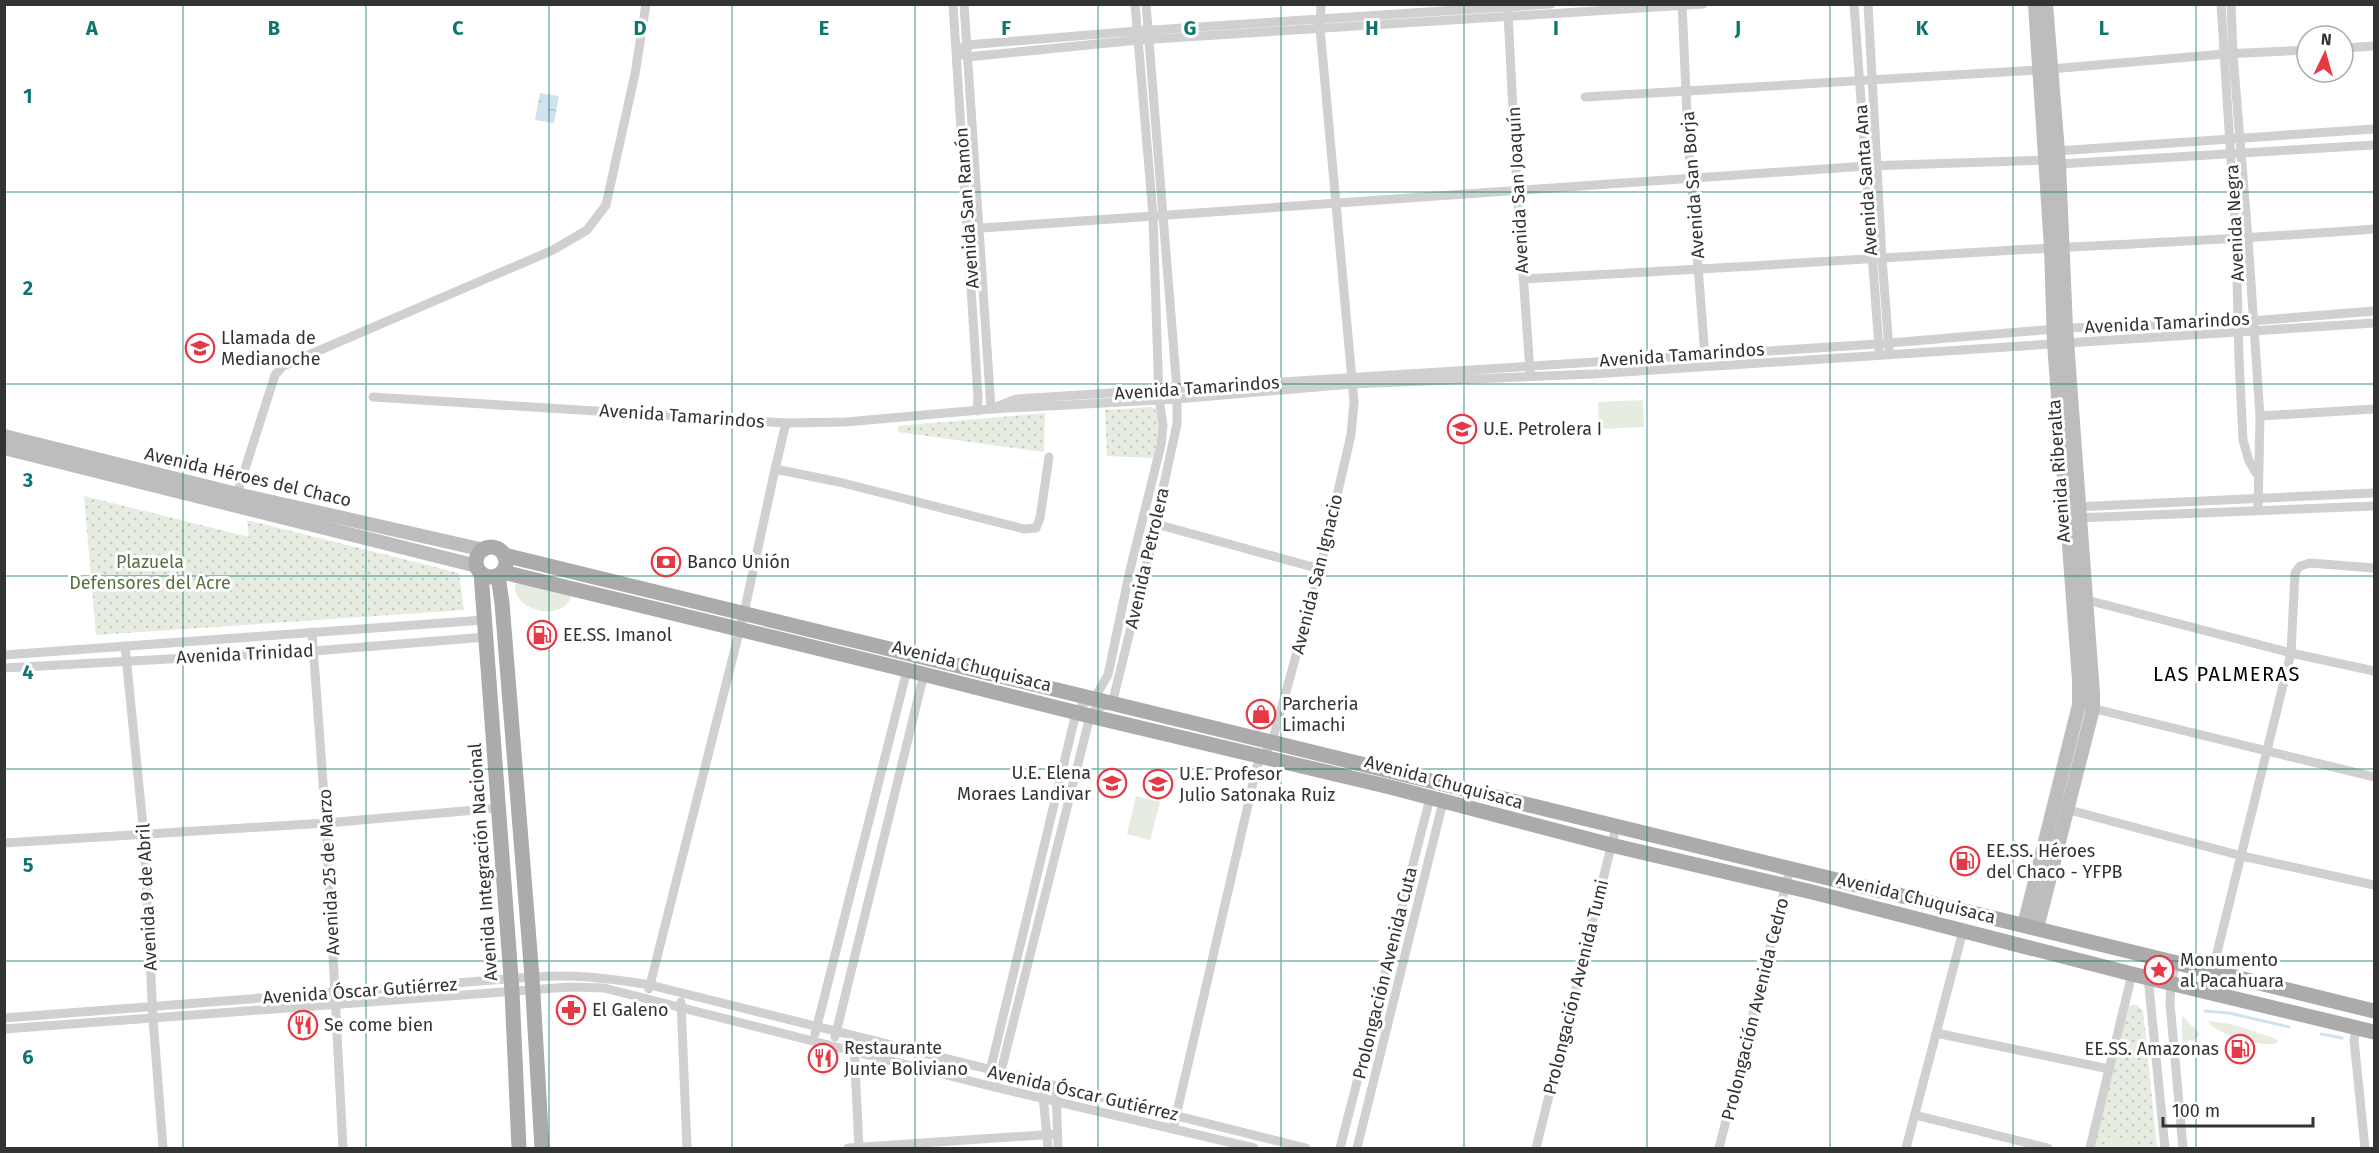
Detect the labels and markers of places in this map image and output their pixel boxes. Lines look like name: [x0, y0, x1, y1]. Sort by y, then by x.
place label: Llamada de Medianoche: [221, 327, 320, 370]
school or university icon: Llamada de Medianoche: [184, 332, 216, 364]
school or university icon: U.E. Petrolera I: [1446, 413, 1478, 445]
place label: U.E. Petrolera I: [1483, 418, 1602, 440]
bank icon: Banco Unión: [650, 546, 682, 578]
place label: Banco Unión: [687, 551, 790, 573]
fuel station icon: EE.SS. Imanol: [526, 619, 558, 651]
place label: EE.SS. Imanol: [563, 624, 672, 646]
place label: Parcheria Limachi: [1282, 693, 1358, 736]
shop icon: Parcheria Limachi: [1245, 698, 1277, 730]
place label: U.E. Elena Moraes Landivar: [957, 762, 1091, 805]
place label: U.E. Profesor Julio Satonaka Ruiz: [1179, 763, 1335, 806]
school or university icon: U.E. Elena Moraes Landivar: [1096, 767, 1128, 799]
school or university icon: U.E. Profesor Julio Satonaka Ruiz: [1142, 768, 1174, 800]
place label: EE.SS. Héroes del Chaco - YFPB: [1986, 840, 2123, 883]
fuel station icon: EE.SS. Héroes del Chaco - YFPB: [1949, 845, 1981, 877]
place label: Monumento al Pacahuara: [2180, 949, 2284, 992]
place icon: Monumento al Pacahuara: [2143, 954, 2175, 986]
pharmacy icon: El Galeno: [555, 994, 587, 1026]
place label: El Galeno: [592, 999, 669, 1021]
restaurant icon: Se come bien: [287, 1009, 319, 1041]
place label: Se come bien: [324, 1014, 433, 1036]
fuel station icon: EE.SS. Amazonas: [2224, 1033, 2256, 1065]
place label: Restaurante Junte Boliviano: [844, 1037, 968, 1080]
place label: EE.SS. Amazonas: [2085, 1038, 2219, 1060]
restaurant icon: Restaurante Junte Boliviano: [807, 1042, 839, 1074]

